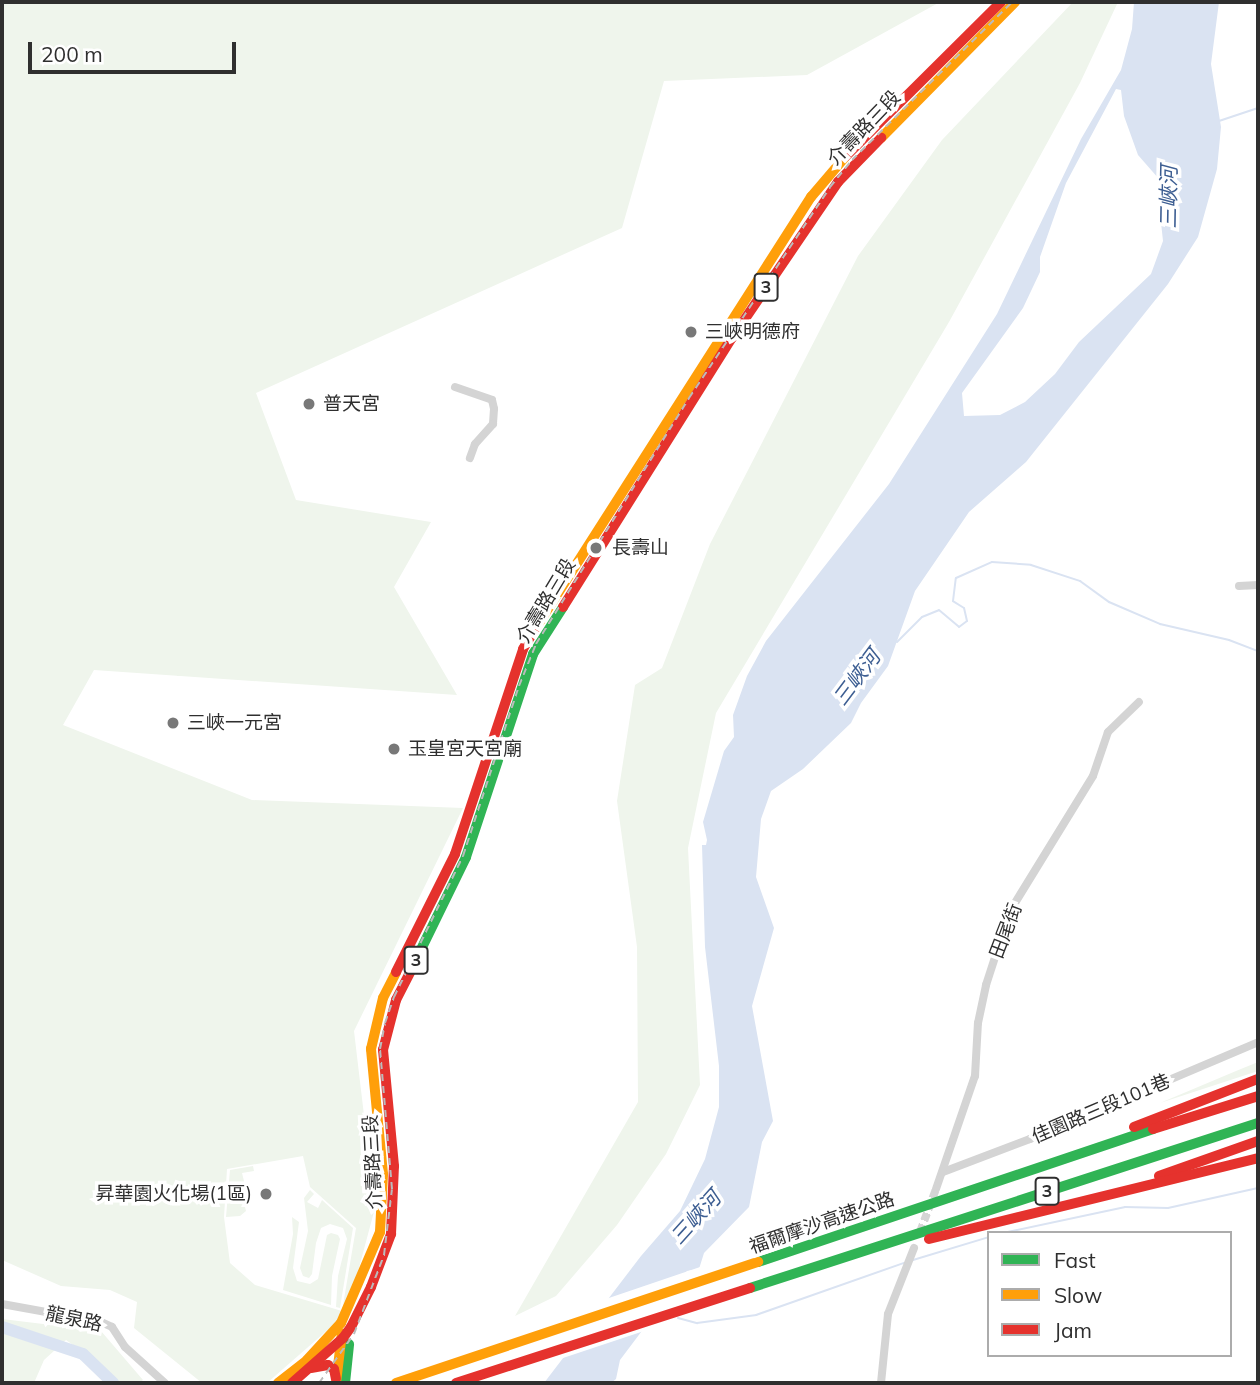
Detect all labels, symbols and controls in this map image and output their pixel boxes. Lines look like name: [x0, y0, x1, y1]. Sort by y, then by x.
scale bar: [32, 28, 240, 72]
text: 200 m: [41, 41, 103, 67]
street label: 介壽路三段: [823, 86, 905, 170]
water label: 三峽河: [1155, 165, 1181, 229]
road number: 3: [752, 272, 780, 302]
place label: 三峽明德府: [705, 321, 800, 343]
marker: 三峽明德府: [683, 324, 699, 340]
place label: 普天宮: [323, 393, 380, 415]
marker: 普天宮: [301, 396, 317, 412]
place label: 長壽山: [612, 537, 669, 559]
marker: 長壽山: [586, 538, 606, 558]
street label: 介壽路三段: [512, 554, 580, 648]
water label: 三峽河: [827, 644, 885, 710]
place label: 三峽一元宮: [187, 712, 282, 734]
marker: 三峽一元宮: [165, 715, 181, 731]
place label: 玉皇宮天宮廟: [408, 738, 522, 760]
marker: 玉皇宮天宮廟: [386, 741, 402, 757]
street label: 田尾街: [985, 900, 1027, 962]
road number: 3: [402, 945, 430, 974]
street label: 佳園路三段101巷: [1028, 1070, 1174, 1148]
street label: 介壽路三段: [359, 1114, 387, 1210]
road number: 3: [1033, 1176, 1061, 1206]
place label: 昇華園火化場(1區): [96, 1183, 252, 1205]
water label: 三峽河: [665, 1185, 725, 1249]
marker: 昇華園火化場(1區): [258, 1186, 274, 1202]
street label: 福爾摩沙高速公路: [746, 1187, 898, 1259]
legend: [987, 1231, 1232, 1357]
text: Fast: [1054, 1247, 1096, 1273]
text: Slow: [1054, 1282, 1102, 1308]
street label: 龍泉路: [44, 1302, 104, 1336]
text: Jam: [1054, 1317, 1092, 1343]

